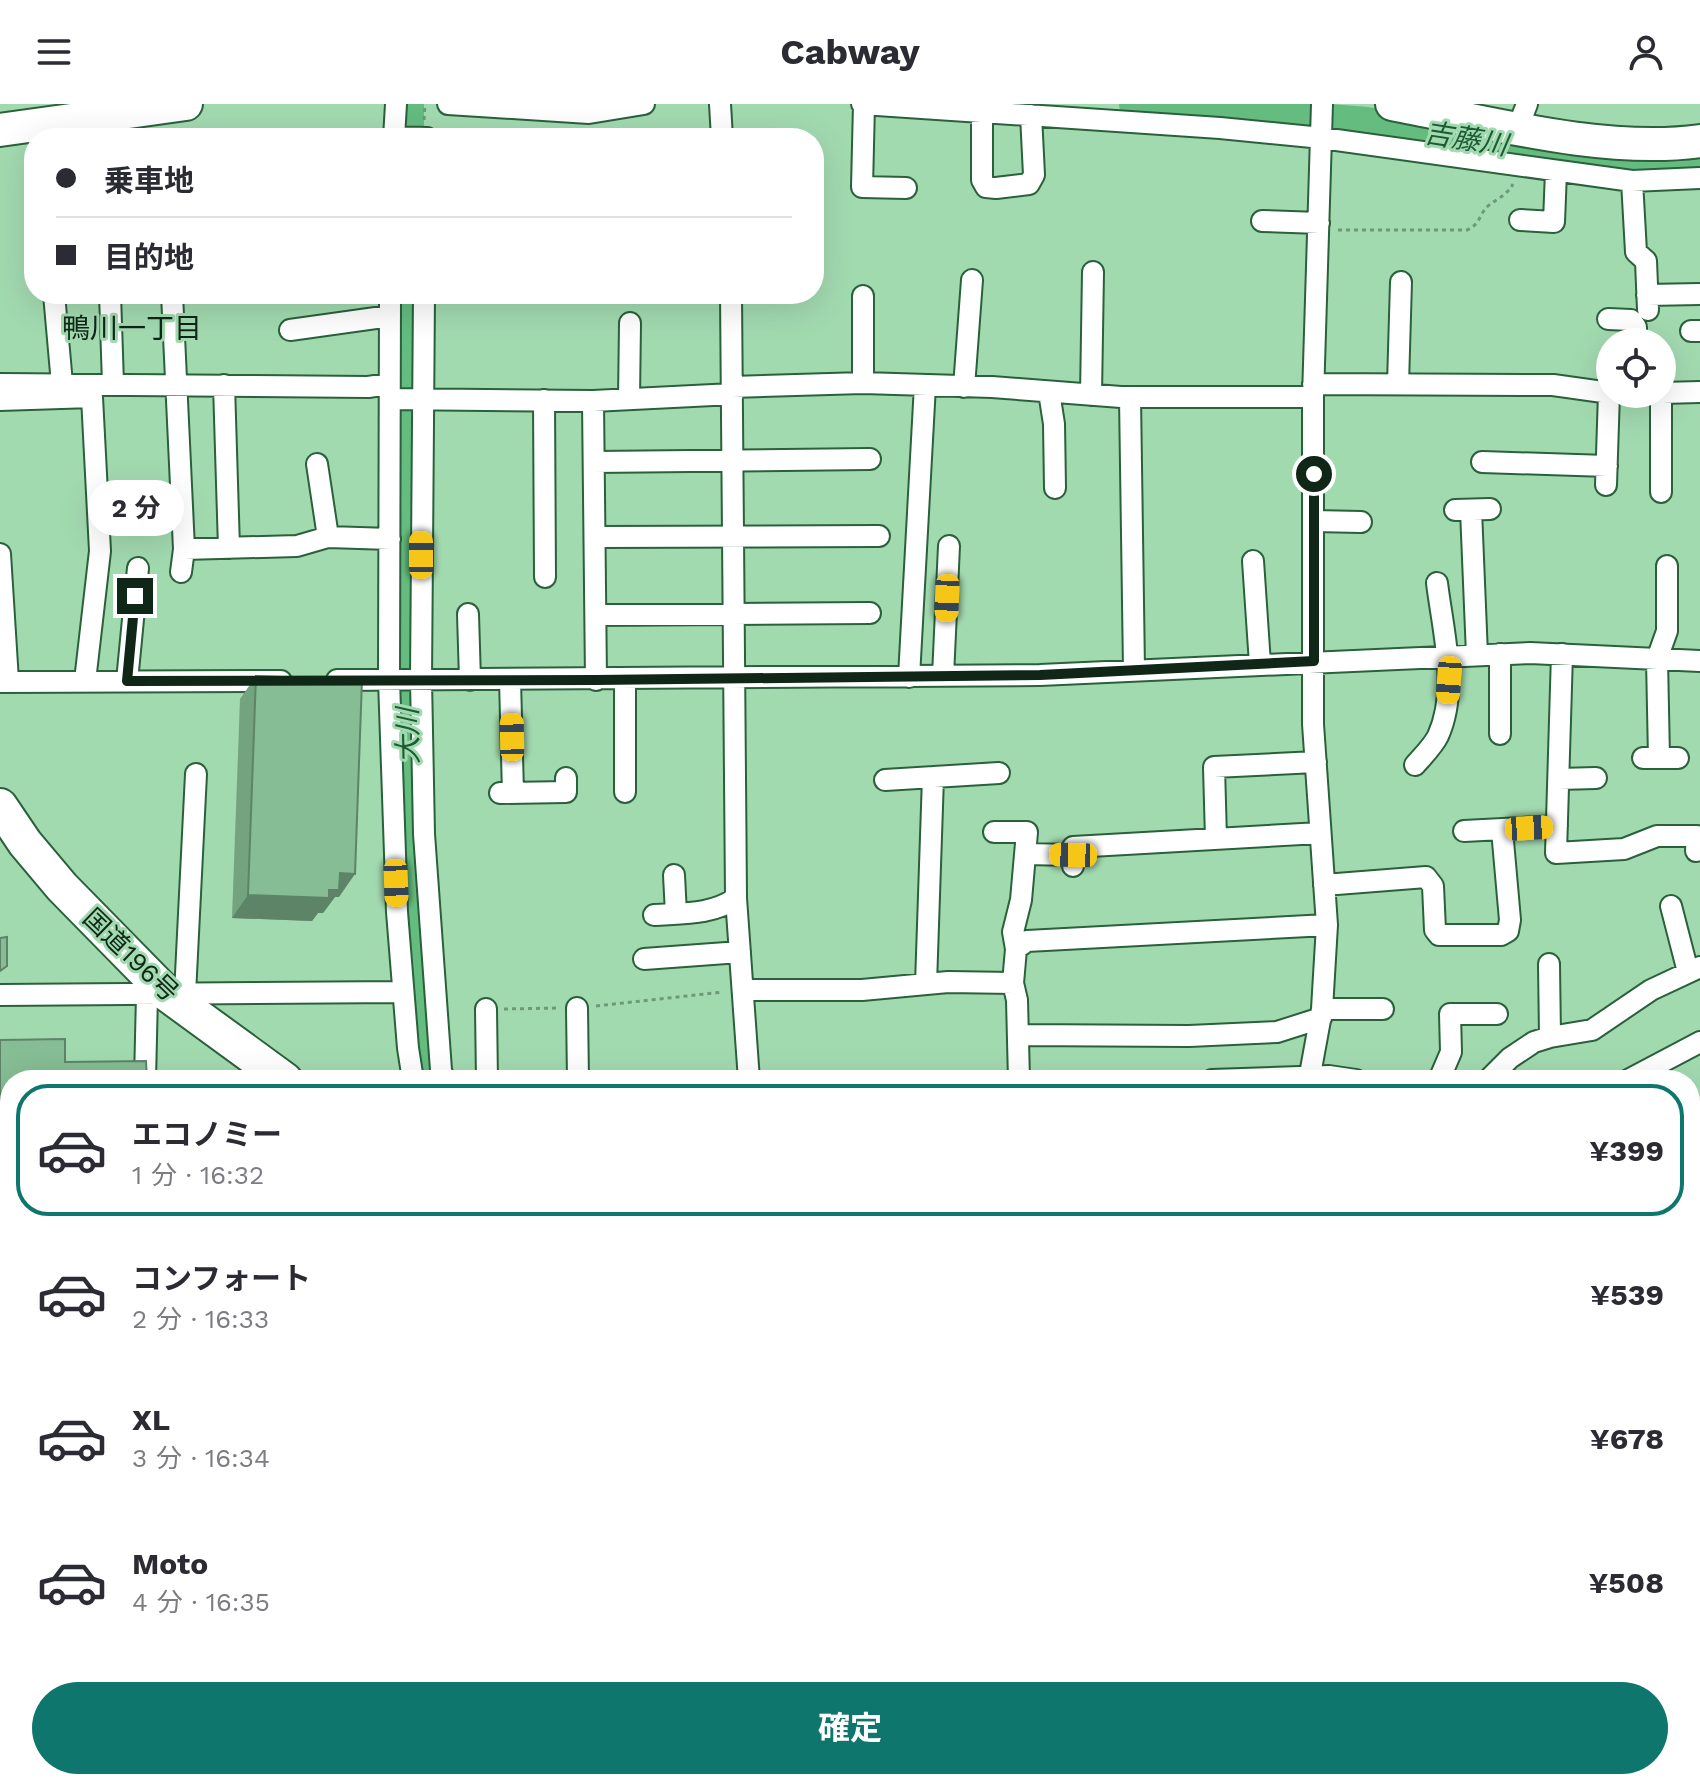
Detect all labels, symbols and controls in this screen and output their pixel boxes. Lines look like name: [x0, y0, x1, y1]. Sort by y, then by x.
icon: menu: [32, 30, 76, 74]
icon: person: [1624, 30, 1668, 74]
text: Cabway: [780, 31, 920, 73]
water label: 吉藤川: [1422, 116, 1513, 162]
text: 乗車地: [104, 163, 194, 198]
text: 目的地: [104, 240, 194, 275]
district label: 鴨川一丁目: [62, 312, 202, 345]
map controls: [1596, 328, 1676, 408]
button: locate: [1596, 328, 1676, 408]
route start: [1296, 456, 1332, 492]
callout: 2 分: [87, 480, 183, 536]
text: 2 分: [112, 493, 160, 523]
car: [409, 531, 433, 579]
car: [934, 574, 960, 622]
route end: [117, 578, 153, 614]
car: [1435, 655, 1463, 705]
water label: 大川: [391, 705, 425, 764]
car: [500, 713, 524, 761]
car: [1504, 815, 1554, 841]
car: [1049, 843, 1097, 867]
car: [383, 859, 409, 907]
street label: 国道196号: [77, 903, 185, 1007]
icon: car: [36, 1114, 108, 1186]
text: エコノミー: [132, 1117, 282, 1152]
text: ¥399: [1589, 1133, 1664, 1168]
text: 1 分 · 16:32: [132, 1160, 264, 1190]
icon: car: [36, 1258, 108, 1330]
text: コンフォート: [132, 1261, 311, 1296]
text: ¥539: [1590, 1277, 1664, 1312]
text: 2 分 · 16:33: [132, 1304, 269, 1334]
icon: car: [36, 1402, 108, 1474]
text: XL: [132, 1402, 170, 1437]
text: ¥678: [1590, 1421, 1664, 1456]
text: 3 分 · 16:34: [132, 1443, 270, 1473]
icon: car: [36, 1546, 108, 1618]
text: Moto: [132, 1546, 208, 1581]
text: ¥508: [1588, 1565, 1664, 1600]
text: 4 分 · 16:35: [132, 1587, 270, 1617]
button: 確定: [32, 1682, 1668, 1774]

